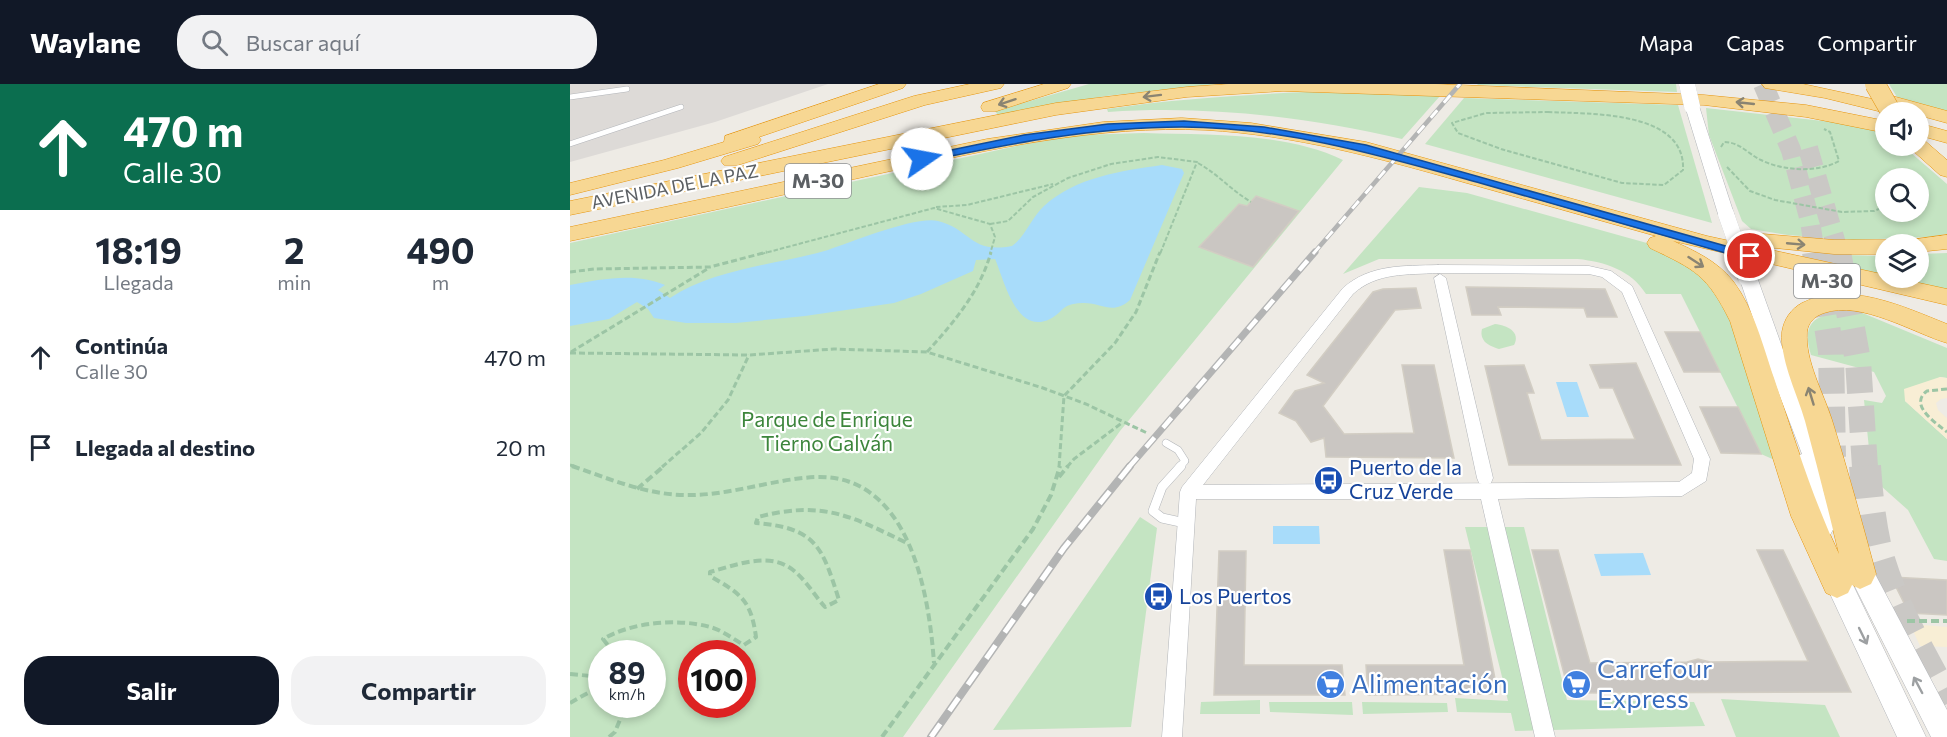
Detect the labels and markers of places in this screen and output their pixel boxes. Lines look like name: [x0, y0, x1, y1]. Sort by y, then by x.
pin: [1724, 230, 1775, 281]
place label: Puerto de la Cruz Verde: [1349, 454, 1462, 503]
bus stop icon: Puerto de la Cruz Verde: [1312, 464, 1344, 496]
bus stop icon: Los Puertos: [1142, 581, 1174, 613]
place label: Los Puertos: [1179, 583, 1292, 608]
place label: Carrefour Express: [1597, 652, 1712, 713]
place label: Alimentación: [1351, 667, 1508, 698]
supermarket icon: Alimentación: [1314, 668, 1346, 700]
supermarket icon: Carrefour Express: [1560, 668, 1592, 700]

